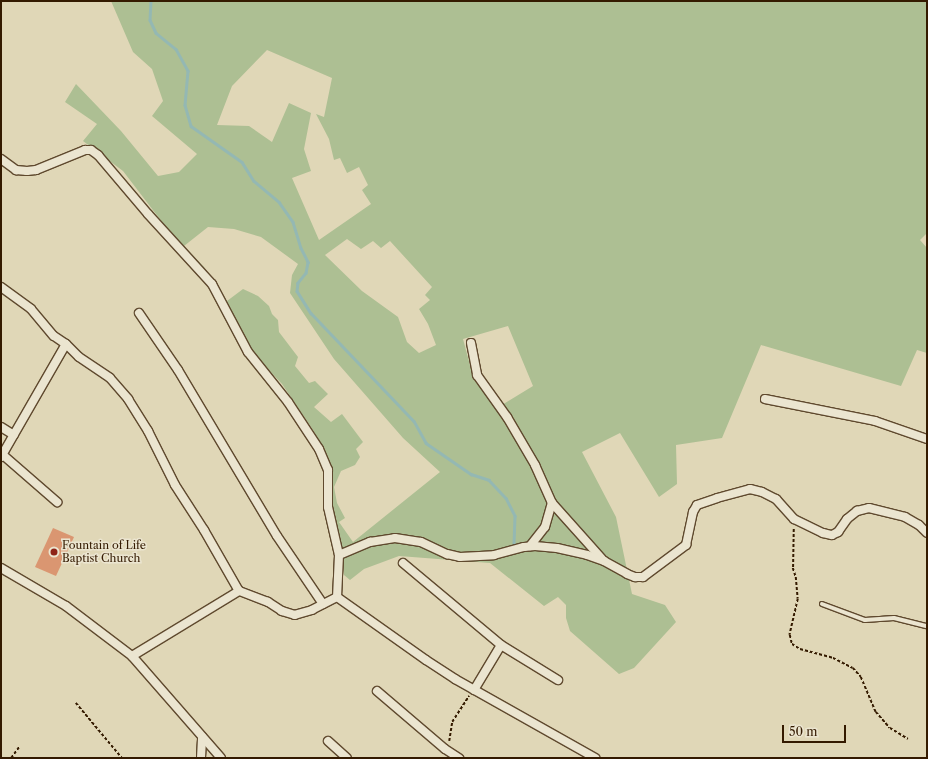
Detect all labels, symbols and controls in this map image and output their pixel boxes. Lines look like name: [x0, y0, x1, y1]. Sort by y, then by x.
place label: Fountain of Life Baptist Church: [62, 539, 146, 565]
marker: Fountain of Life Baptist Church: [49, 547, 59, 557]
scale bar: [784, 717, 848, 743]
text: 50 m: [789, 724, 818, 739]

